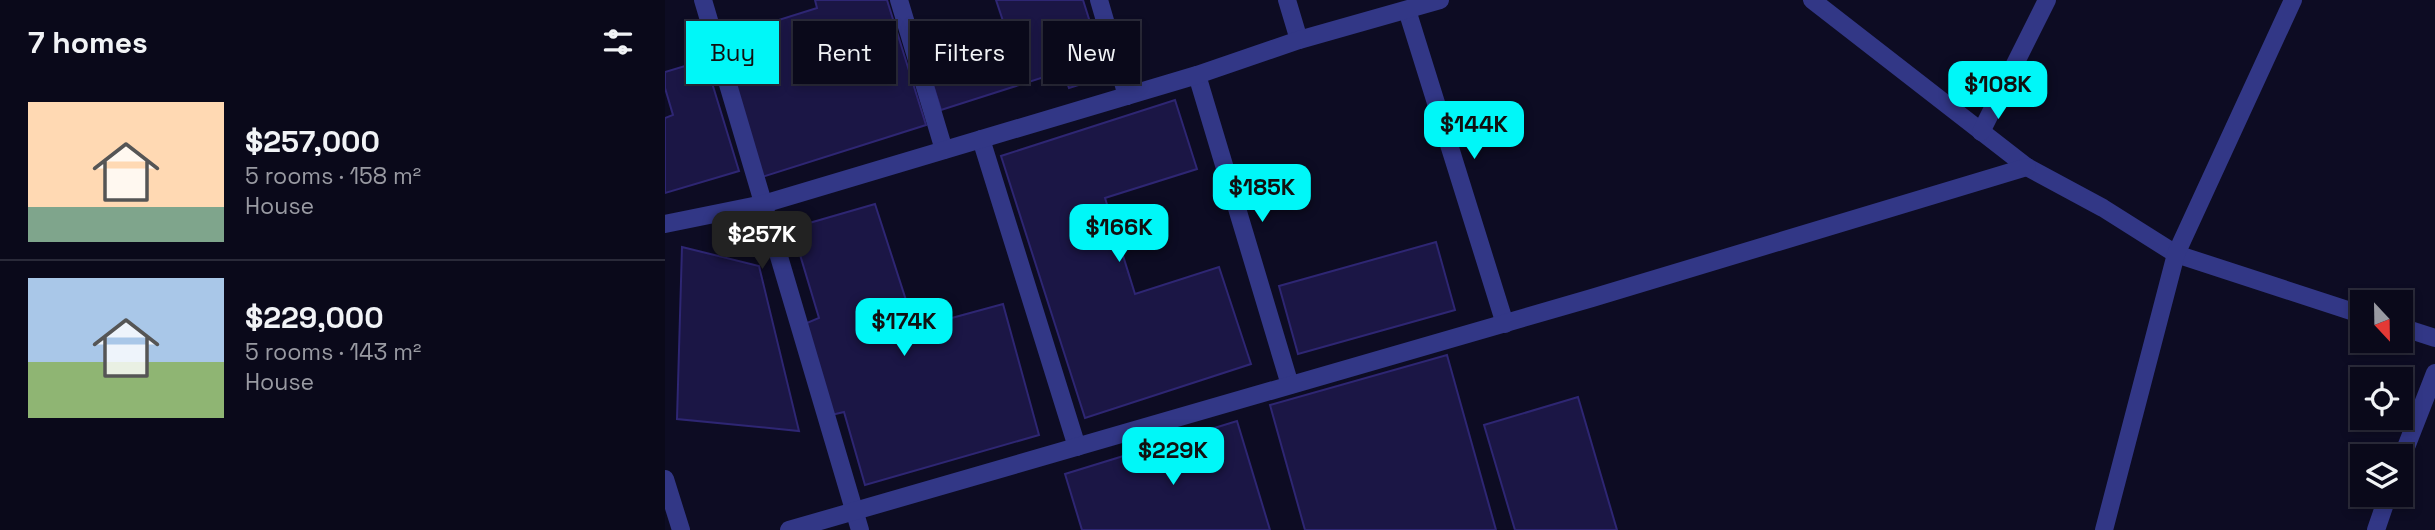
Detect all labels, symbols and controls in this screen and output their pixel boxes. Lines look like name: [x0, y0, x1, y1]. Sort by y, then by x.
chip: Buy: [686, 21, 779, 84]
chip: Rent: [793, 21, 896, 84]
chip: Filters: [910, 21, 1029, 84]
chip: New: [1043, 21, 1140, 84]
text: 7 homes: [28, 23, 148, 62]
icon: filters: [599, 23, 637, 61]
pin: $108K: [1949, 61, 2047, 121]
text: $108K: [1964, 69, 2032, 99]
pin: $144K: [1425, 102, 1523, 161]
text: $144K: [1440, 109, 1508, 139]
text: $257,000: [245, 122, 380, 161]
icon: home: [84, 130, 168, 214]
text: 5 rooms · 158 m²: [245, 161, 421, 191]
pin: $185K: [1213, 164, 1311, 224]
text: $185K: [1229, 172, 1295, 202]
text: House: [245, 191, 314, 221]
pin: $166K: [1070, 204, 1168, 264]
pin: $257K: [713, 212, 811, 271]
text: $166K: [1085, 212, 1153, 242]
text: $257K: [728, 219, 796, 249]
north arrow: [2350, 290, 2413, 354]
map controls: [2350, 290, 2413, 507]
text: $229,000: [245, 298, 384, 337]
pin: $174K: [855, 298, 953, 358]
icon: home: [84, 306, 168, 390]
text: $174K: [871, 306, 937, 336]
text: 5 rooms · 143 m²: [245, 337, 421, 367]
text: House: [245, 367, 314, 397]
button: locate: [2350, 367, 2413, 430]
pin: $229K: [1124, 428, 1222, 487]
text: $229K: [1138, 435, 1208, 465]
button: layers: [2350, 444, 2413, 507]

